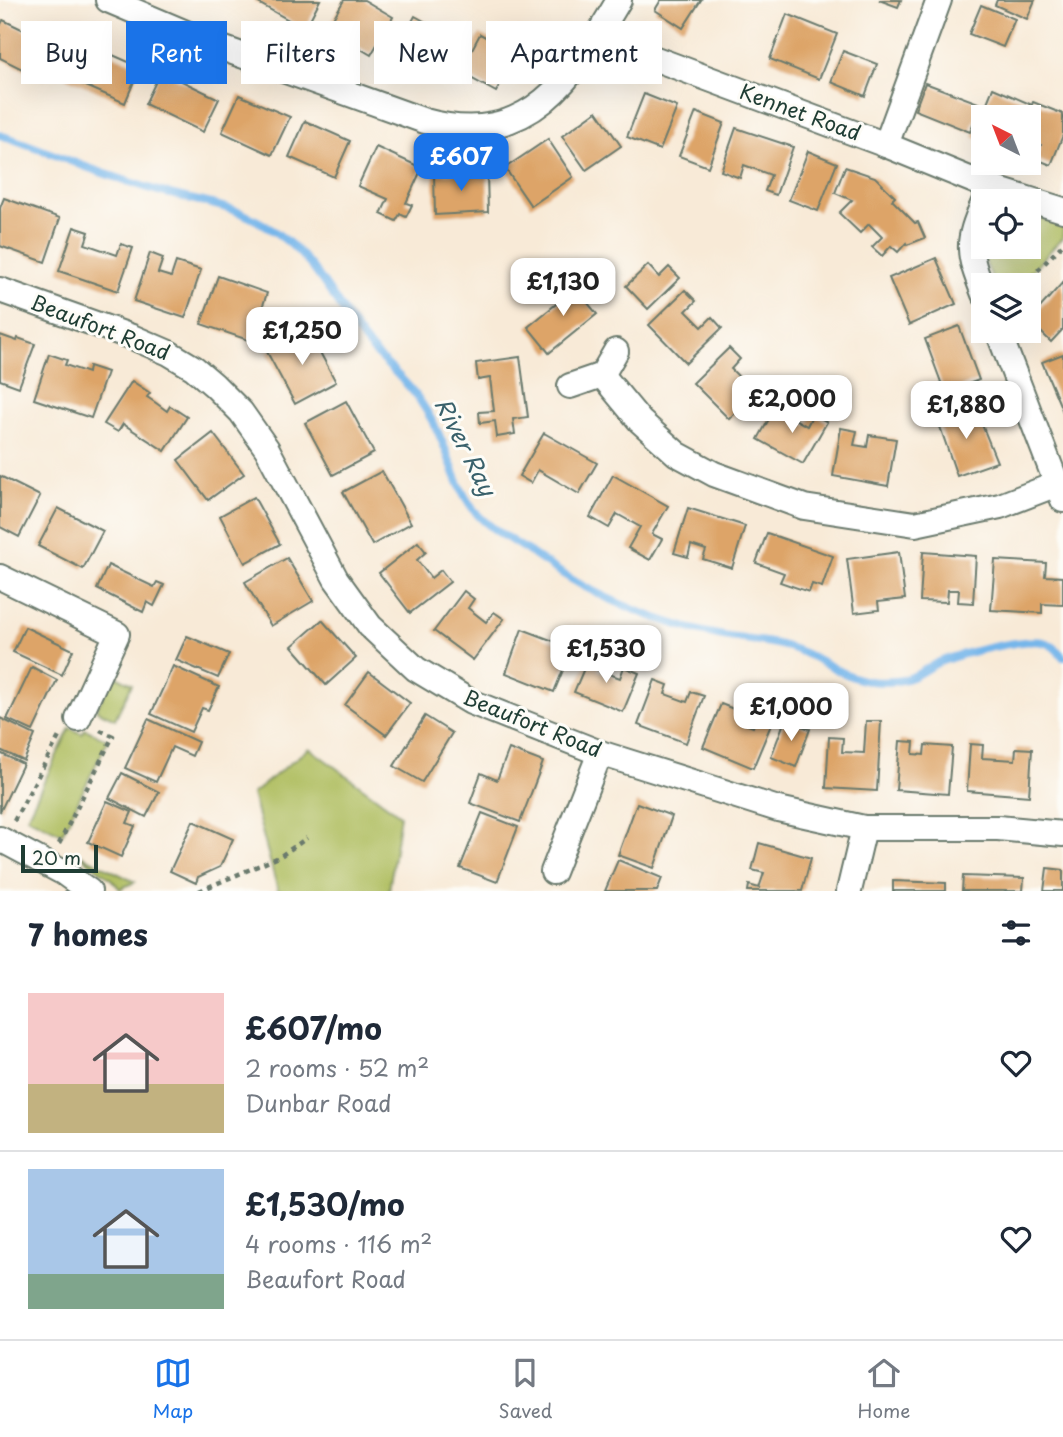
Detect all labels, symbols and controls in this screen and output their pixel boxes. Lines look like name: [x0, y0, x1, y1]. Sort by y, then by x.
chip: Buy: [21, 21, 112, 84]
chip: Rent: [126, 21, 227, 84]
chip: Filters: [241, 21, 360, 84]
chip: New: [374, 21, 472, 84]
chip: Apartment: [486, 21, 662, 84]
street label: Kennet Road: [735, 74, 866, 148]
north arrow: [971, 105, 1041, 175]
map controls: [971, 105, 1041, 343]
pin: £607: [420, 134, 502, 193]
text: £607: [430, 138, 492, 173]
button: locate: [971, 189, 1041, 259]
pin: £1,130: [506, 258, 620, 318]
text: £1,130: [526, 263, 600, 298]
button: layers: [971, 273, 1041, 343]
street label: Beaufort Road: [26, 285, 175, 367]
pin: £1,250: [245, 308, 359, 367]
text: £1,250: [262, 312, 342, 347]
pin: £2,000: [735, 376, 849, 435]
text: £2,000: [748, 380, 836, 415]
pin: £1,880: [909, 382, 1023, 441]
text: £1,880: [927, 386, 1005, 421]
water label: River Ray: [427, 391, 507, 503]
pin: £1,530: [549, 626, 663, 685]
text: £1,530: [566, 630, 646, 665]
street label: Beaufort Road: [459, 680, 607, 765]
pin: £1,000: [734, 684, 848, 743]
text: £1,000: [750, 688, 832, 723]
scale bar: [21, 842, 98, 874]
text: 20 m: [32, 843, 81, 871]
text: 7 homes: [28, 911, 148, 956]
icon: filters: [997, 914, 1035, 952]
text: £607/mo: [245, 1005, 382, 1050]
icon: home: [84, 1021, 168, 1105]
icon: heart: [997, 1044, 1035, 1082]
text: 2 rooms · 52 m²: [245, 1050, 429, 1085]
text: Dunbar Road: [245, 1085, 392, 1120]
text: £1,530/mo: [245, 1181, 405, 1226]
icon: home: [84, 1197, 168, 1281]
icon: heart: [997, 1220, 1035, 1258]
text: 4 rooms · 116 m²: [245, 1226, 432, 1261]
text: Beaufort Road: [245, 1261, 406, 1296]
tab: Map: [153, 1354, 193, 1424]
tab: Saved: [498, 1354, 552, 1424]
tab: Home: [858, 1354, 910, 1424]

